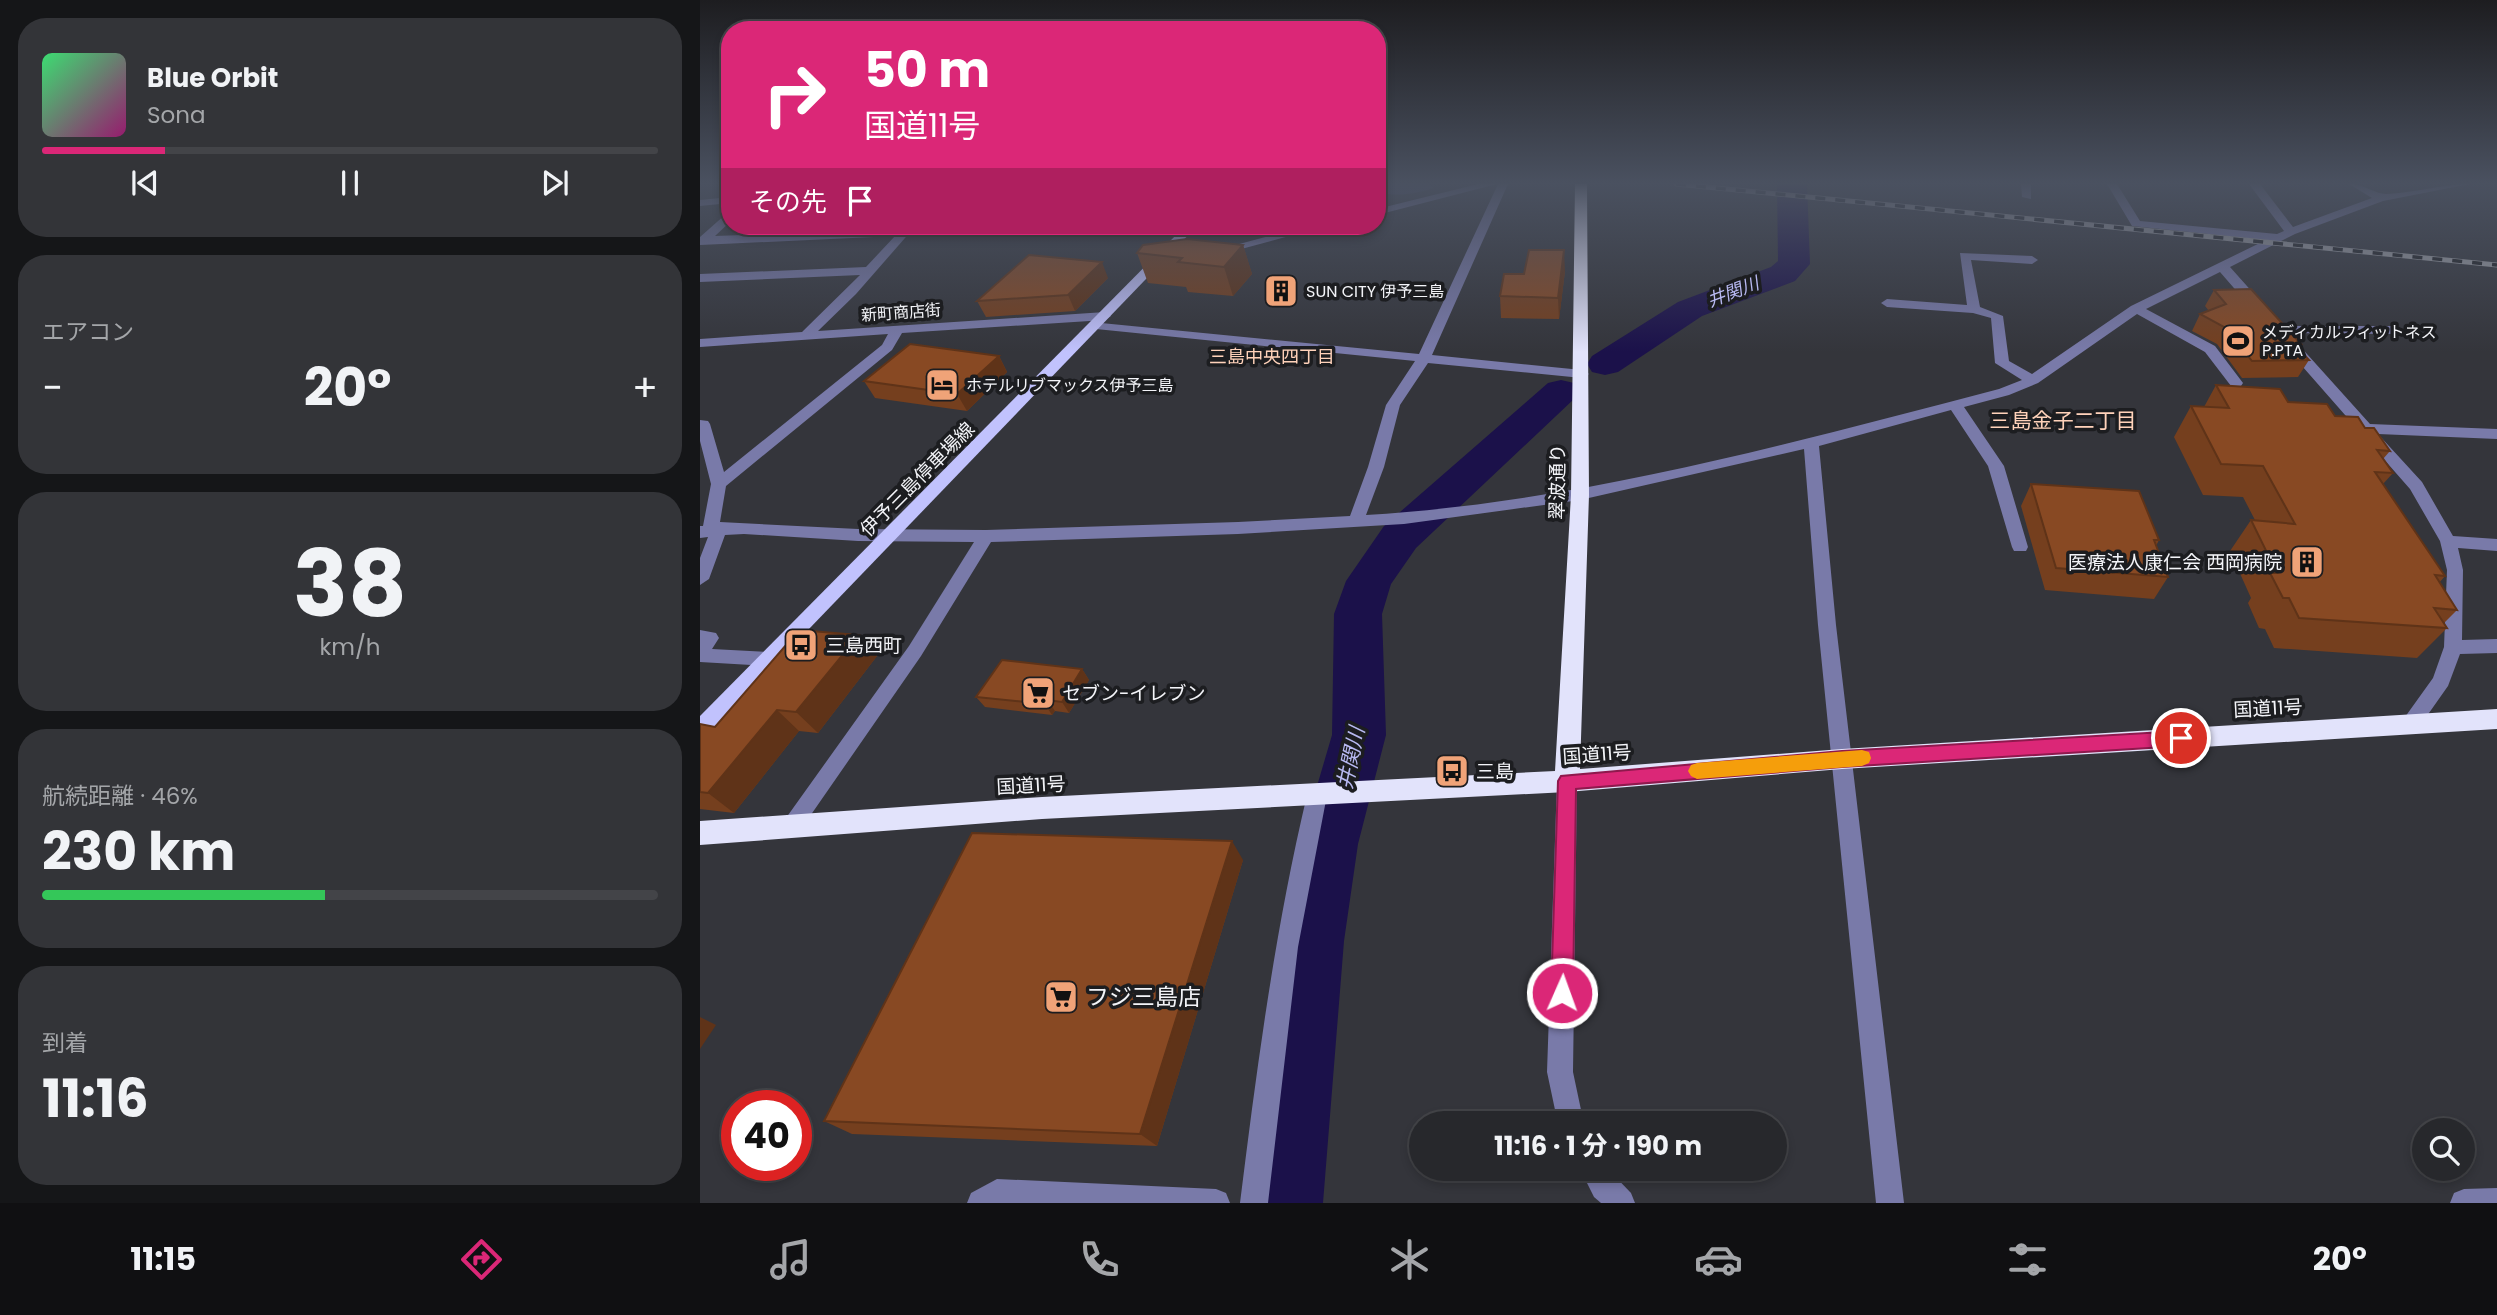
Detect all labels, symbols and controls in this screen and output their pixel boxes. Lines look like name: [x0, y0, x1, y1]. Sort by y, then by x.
text: 50 m: [864, 36, 990, 104]
icon: right: [749, 49, 840, 140]
text: Blue Orbit: [147, 60, 278, 96]
text: Sona: [147, 99, 206, 131]
text: 国道11号: [864, 103, 980, 148]
icon: previous: [126, 164, 164, 202]
icon: pause: [331, 164, 369, 202]
icon: next: [536, 164, 574, 202]
icon: arrive: [841, 182, 879, 220]
text: その先: [749, 184, 827, 220]
water label: 井関川: [1703, 269, 1764, 313]
building icon: SUN CITY 伊予三島: [1262, 272, 1300, 310]
place label: SUN CITY 伊予三島: [1306, 280, 1444, 303]
street label: 新町商店街: [860, 298, 942, 327]
text: エアコン: [42, 316, 134, 348]
place label: メディカルフィットネス P.PTA: [2262, 321, 2437, 362]
sports icon: メディカルフィットネス P.PTA: [2219, 322, 2257, 360]
district label: 三島中央四丁目: [1209, 344, 1335, 369]
text: 20°: [304, 351, 391, 424]
text: −: [42, 361, 63, 414]
text: +: [632, 361, 658, 414]
hotel icon: ホテルリブマックス伊予三島: [923, 366, 961, 404]
place label: ホテルリブマックス伊予三島: [966, 374, 1174, 397]
district label: 三島金子二丁目: [1990, 406, 2137, 435]
street label: 伊予三島停車場線: [854, 416, 981, 543]
street label: 翠波通り: [1543, 444, 1572, 520]
text: 38: [293, 520, 407, 648]
building icon: 医療法人康仁会 西岡病院: [2288, 543, 2326, 581]
place label: 医療法人康仁会 西岡病院: [2068, 549, 2282, 576]
bus stop icon: 三島西町: [782, 626, 820, 664]
text: km/h: [319, 631, 381, 663]
place label: 三島西町: [826, 632, 902, 659]
supermarket icon: セブン-イレブン: [1019, 674, 1057, 712]
place label: セブン-イレブン: [1062, 680, 1205, 707]
street label: 国道11号: [2233, 693, 2303, 724]
pin: [2151, 708, 2211, 768]
icon: arrive: [2162, 719, 2200, 757]
water label: 井関川: [1330, 722, 1372, 792]
street label: 国道11号: [1562, 739, 1632, 770]
bus stop icon: 三島: [1433, 752, 1471, 790]
place label: 三島: [1476, 758, 1514, 785]
street label: 国道11号: [996, 770, 1066, 801]
text: 航続距離 · 46%: [42, 780, 198, 812]
text: 230 km: [42, 815, 235, 888]
position arrow: [1525, 956, 1599, 1030]
supermarket icon: フジ三島店: [1042, 978, 1080, 1016]
place label: フジ三島店: [1086, 981, 1201, 1013]
text: 到着: [42, 1027, 88, 1059]
text: 11:16: [42, 1062, 149, 1135]
speed limit sign: 40: [721, 1090, 812, 1181]
map controls: [2412, 1118, 2475, 1181]
button: search: [2412, 1118, 2475, 1181]
text: 11:16 · 1 分 · 190 m: [1494, 1128, 1702, 1164]
icon: directions: [457, 1235, 506, 1284]
icon: music: [766, 1235, 815, 1284]
icon: phone: [1075, 1235, 1124, 1284]
icon: climate: [1385, 1235, 1434, 1284]
icon: car: [1694, 1235, 1743, 1284]
icon: filters: [2003, 1235, 2052, 1284]
text: 11:15: [130, 1236, 196, 1281]
text: 20°: [2313, 1236, 2367, 1281]

